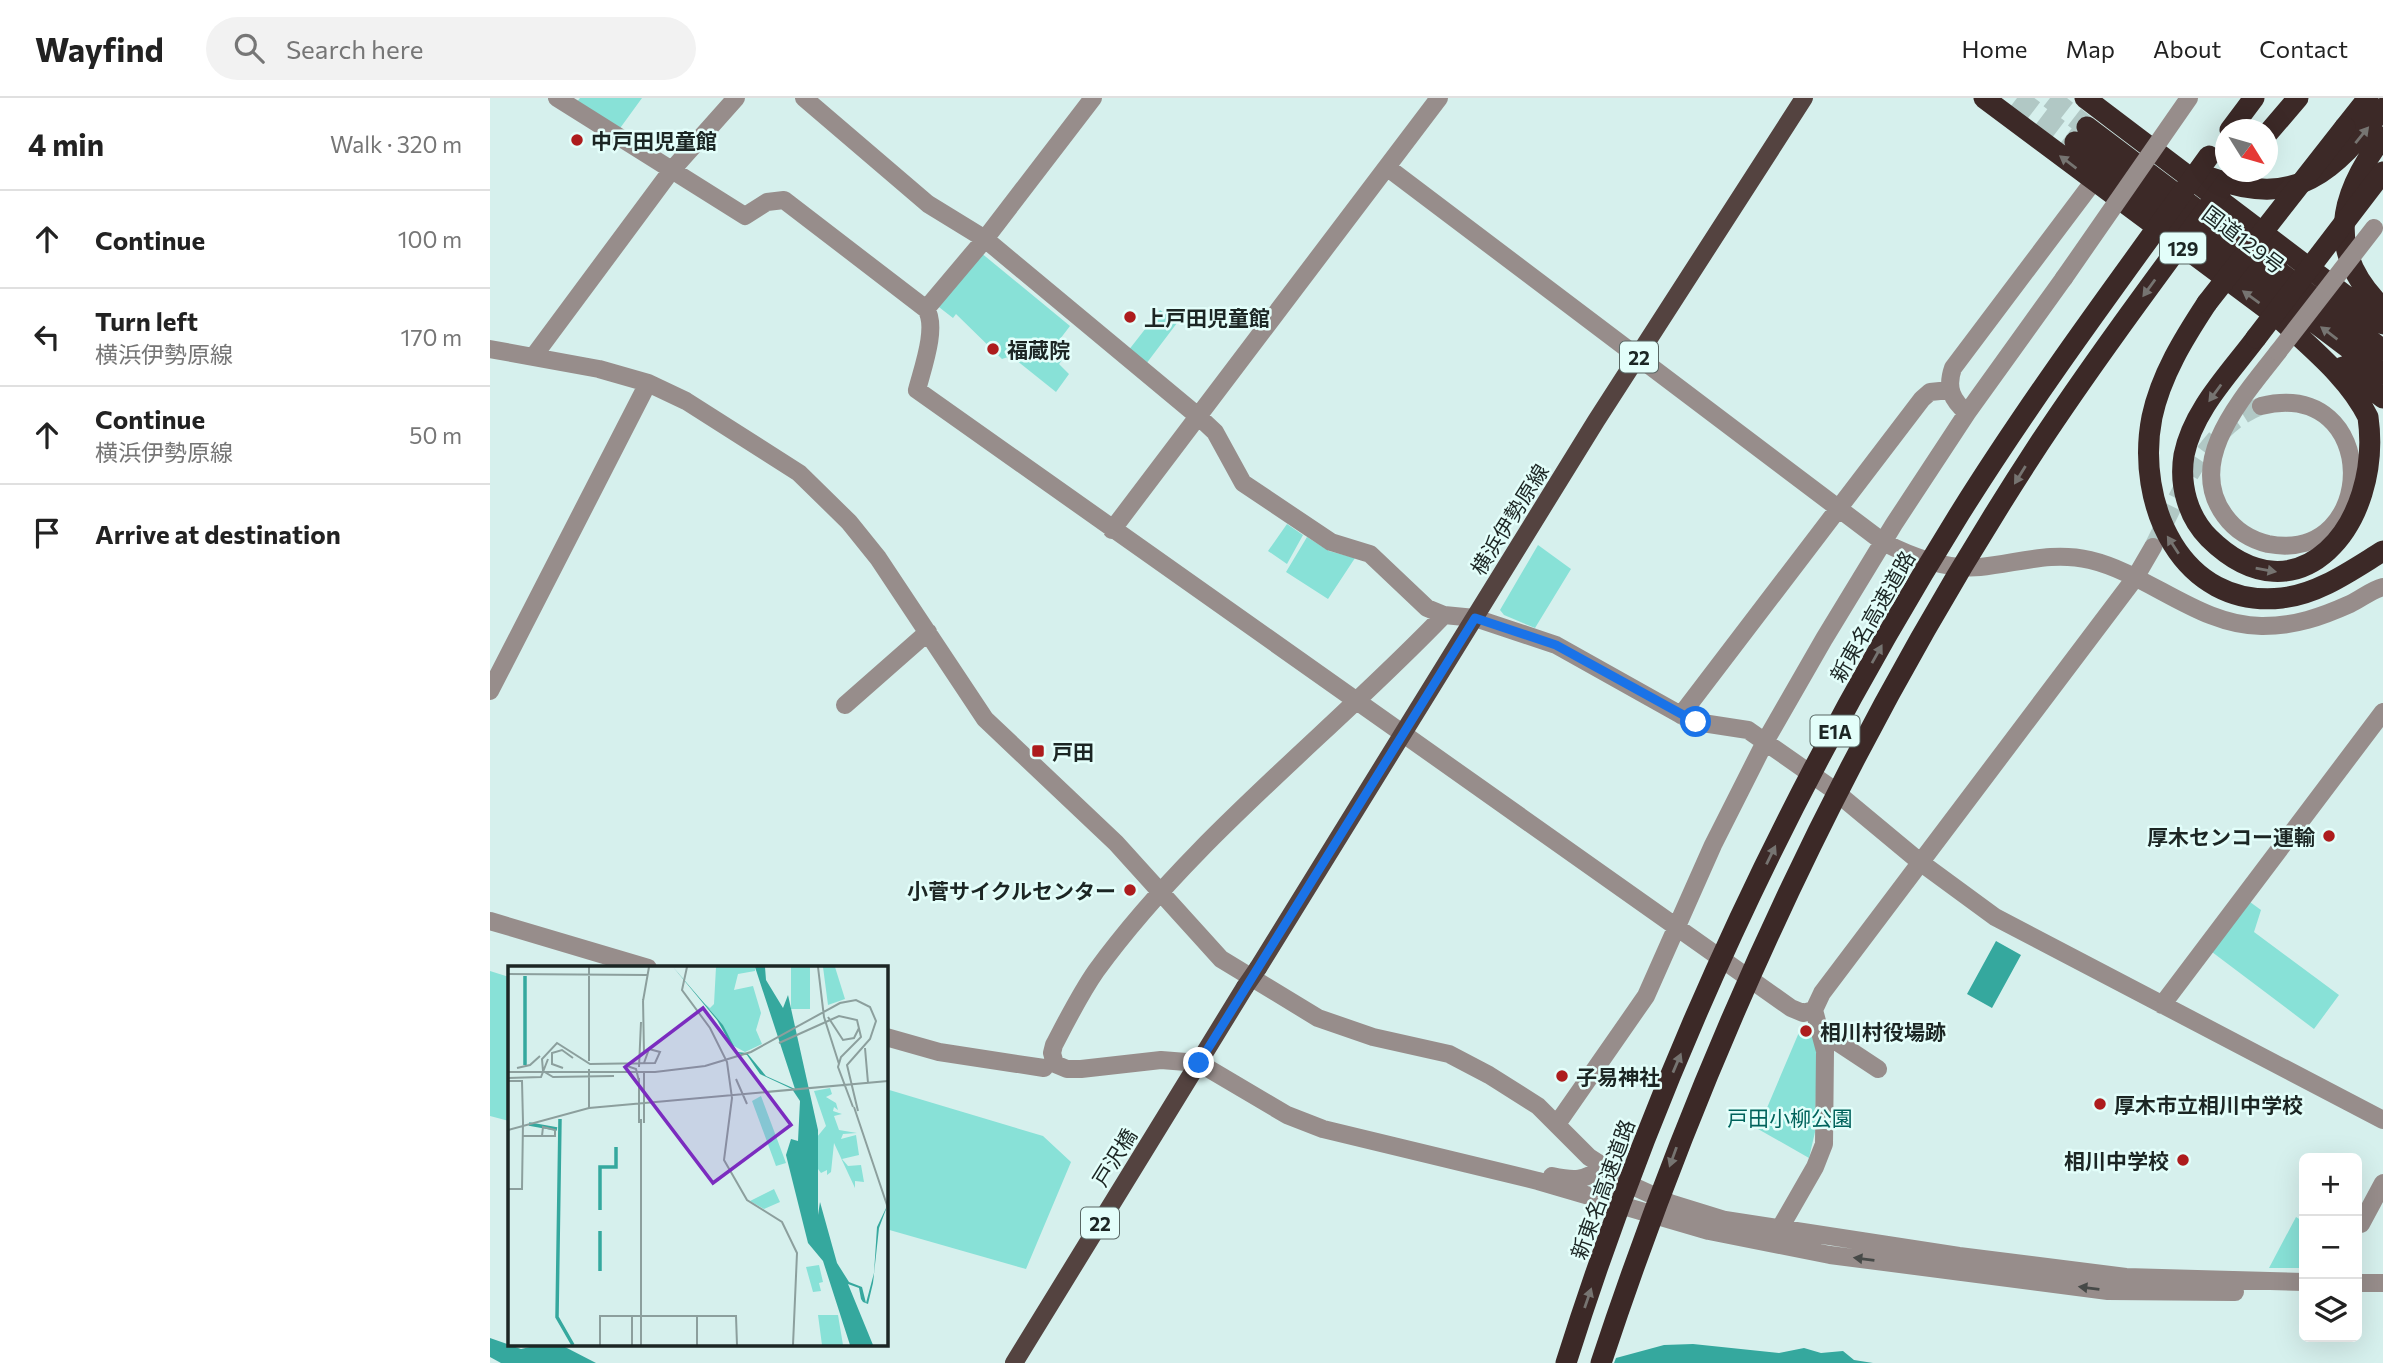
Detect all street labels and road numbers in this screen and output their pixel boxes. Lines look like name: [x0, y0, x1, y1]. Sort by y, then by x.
street label: 国道129号: [2198, 200, 2290, 278]
road number: 129: [2160, 232, 2206, 264]
road number: 22: [1620, 342, 1658, 372]
street label: 横浜伊勢原線: [1465, 459, 1553, 579]
street label: 新東名高速道路: [1824, 546, 1920, 686]
road number: E1A: [1810, 716, 1860, 746]
street label: 新東名高速道路: [1565, 1116, 1639, 1262]
street label: 戸沢橋: [1087, 1124, 1141, 1190]
road number: 22: [1081, 1208, 1119, 1238]

